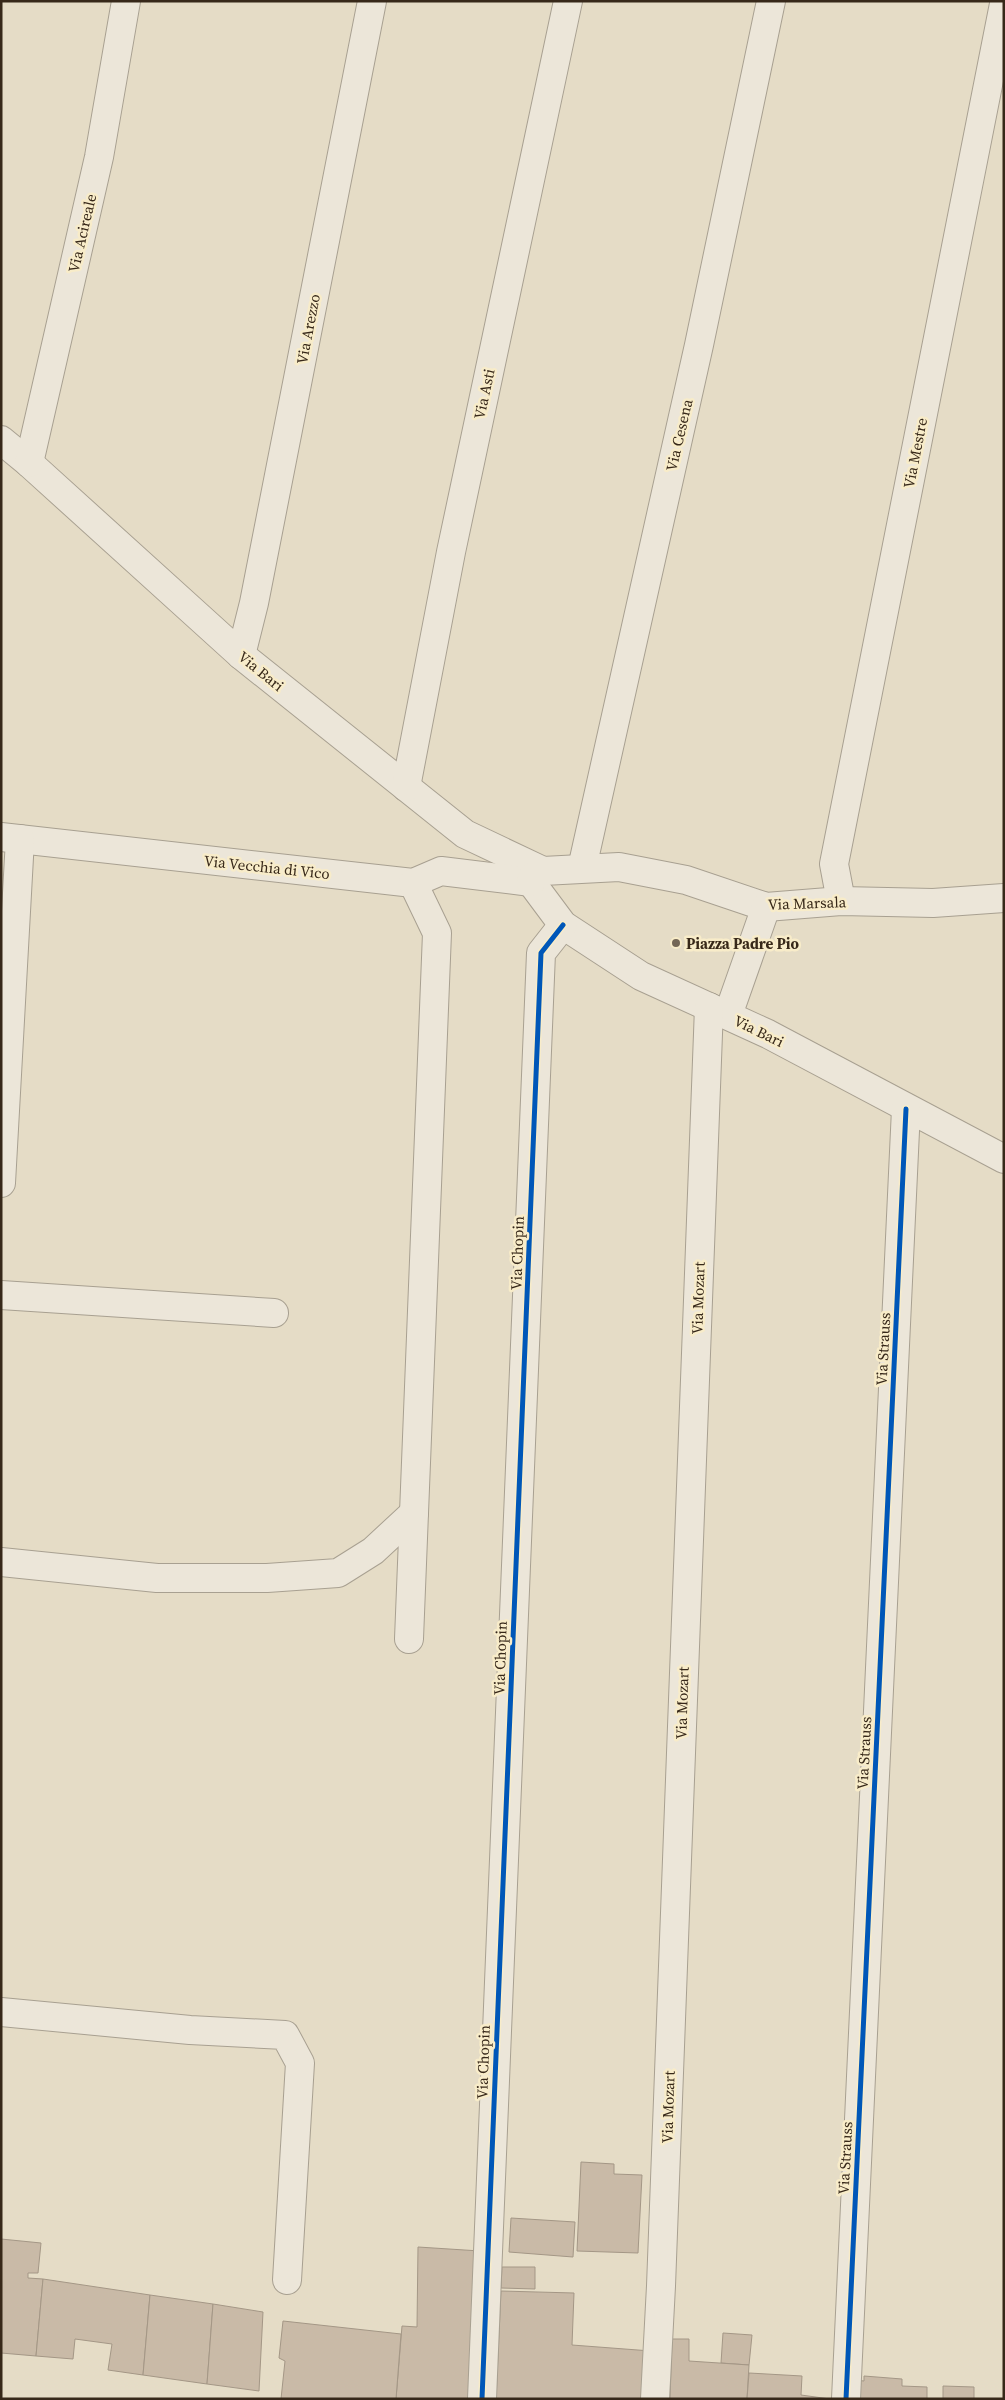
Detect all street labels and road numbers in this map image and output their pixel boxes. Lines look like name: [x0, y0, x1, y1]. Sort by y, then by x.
street label: Via Acireale: [63, 191, 101, 274]
street label: Via Arezzo: [291, 292, 325, 366]
street label: Via Asti: [468, 367, 500, 421]
street label: Via Cesena: [661, 397, 698, 473]
street label: Via Mestre: [898, 416, 932, 490]
street label: Via Bari: [234, 646, 288, 696]
street label: Via Vecchia di Vico: [203, 850, 331, 884]
street label: Via Marsala: [767, 891, 847, 915]
street label: Via Bari: [731, 1010, 787, 1052]
street label: Via Chopin: [505, 1216, 529, 1290]
street label: Via Mozart: [686, 1261, 710, 1335]
street label: Via Strauss: [871, 1312, 895, 1386]
street label: Via Chopin: [488, 1621, 512, 1695]
street label: Via Mozart: [670, 1666, 694, 1740]
street label: Via Strauss: [852, 1716, 876, 1790]
street label: Via Chopin: [471, 2025, 495, 2099]
street label: Via Mozart: [656, 2070, 680, 2144]
street label: Via Strauss: [833, 2121, 857, 2195]

